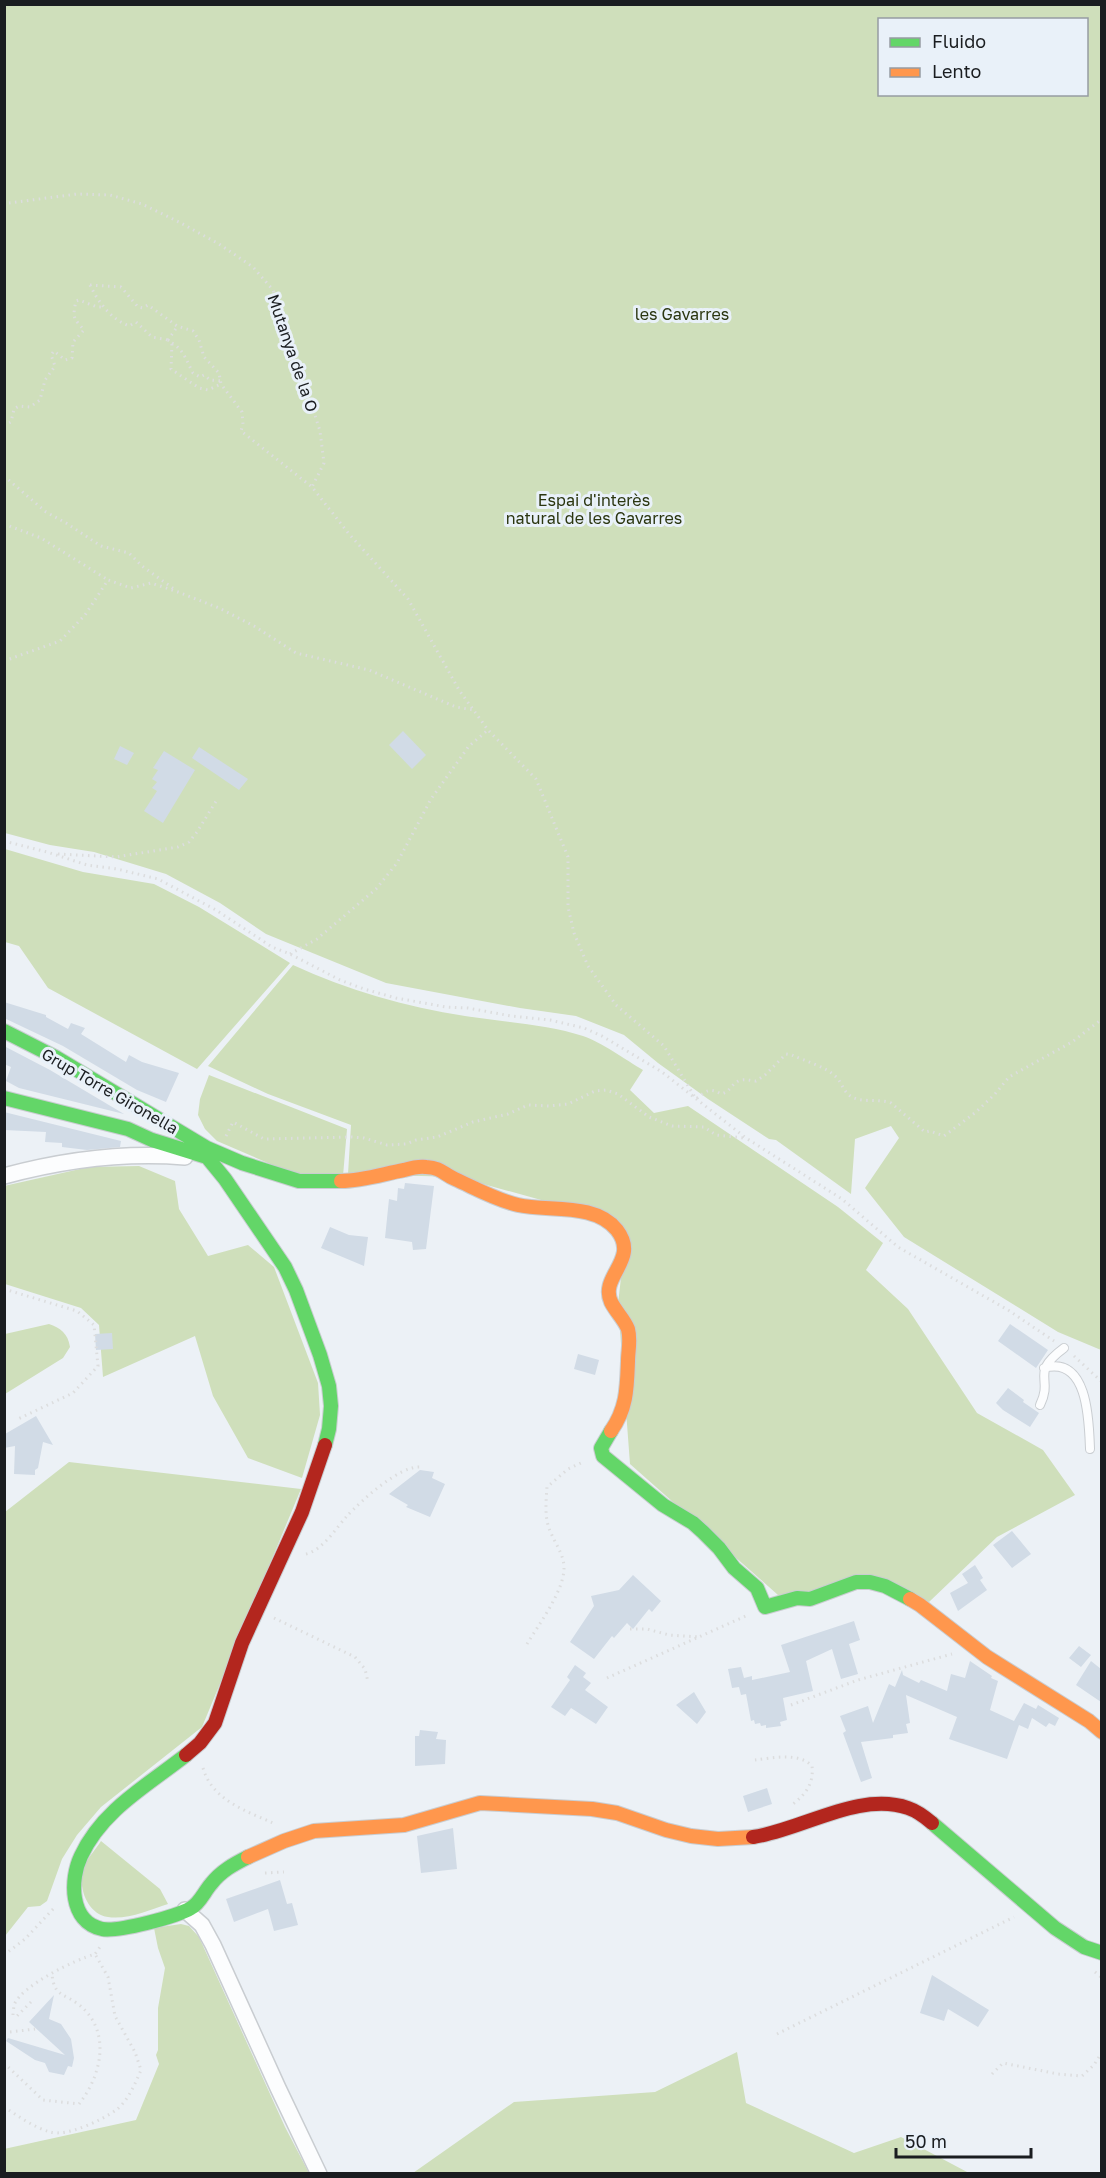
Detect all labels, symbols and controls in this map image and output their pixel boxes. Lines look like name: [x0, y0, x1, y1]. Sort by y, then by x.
legend: [878, 18, 1088, 96]
text: Fluido: [932, 30, 986, 52]
text: Lento: [932, 60, 981, 82]
street label: Mutanya de la O: [264, 292, 322, 414]
park label: les Gavarres: [635, 304, 729, 324]
park label: Espai d'interès natural de les Gavarres: [506, 490, 682, 528]
street label: Grup Torre Gironella: [38, 1044, 182, 1138]
scale bar: [896, 2121, 1031, 2159]
text: 50 m: [905, 2130, 947, 2152]

